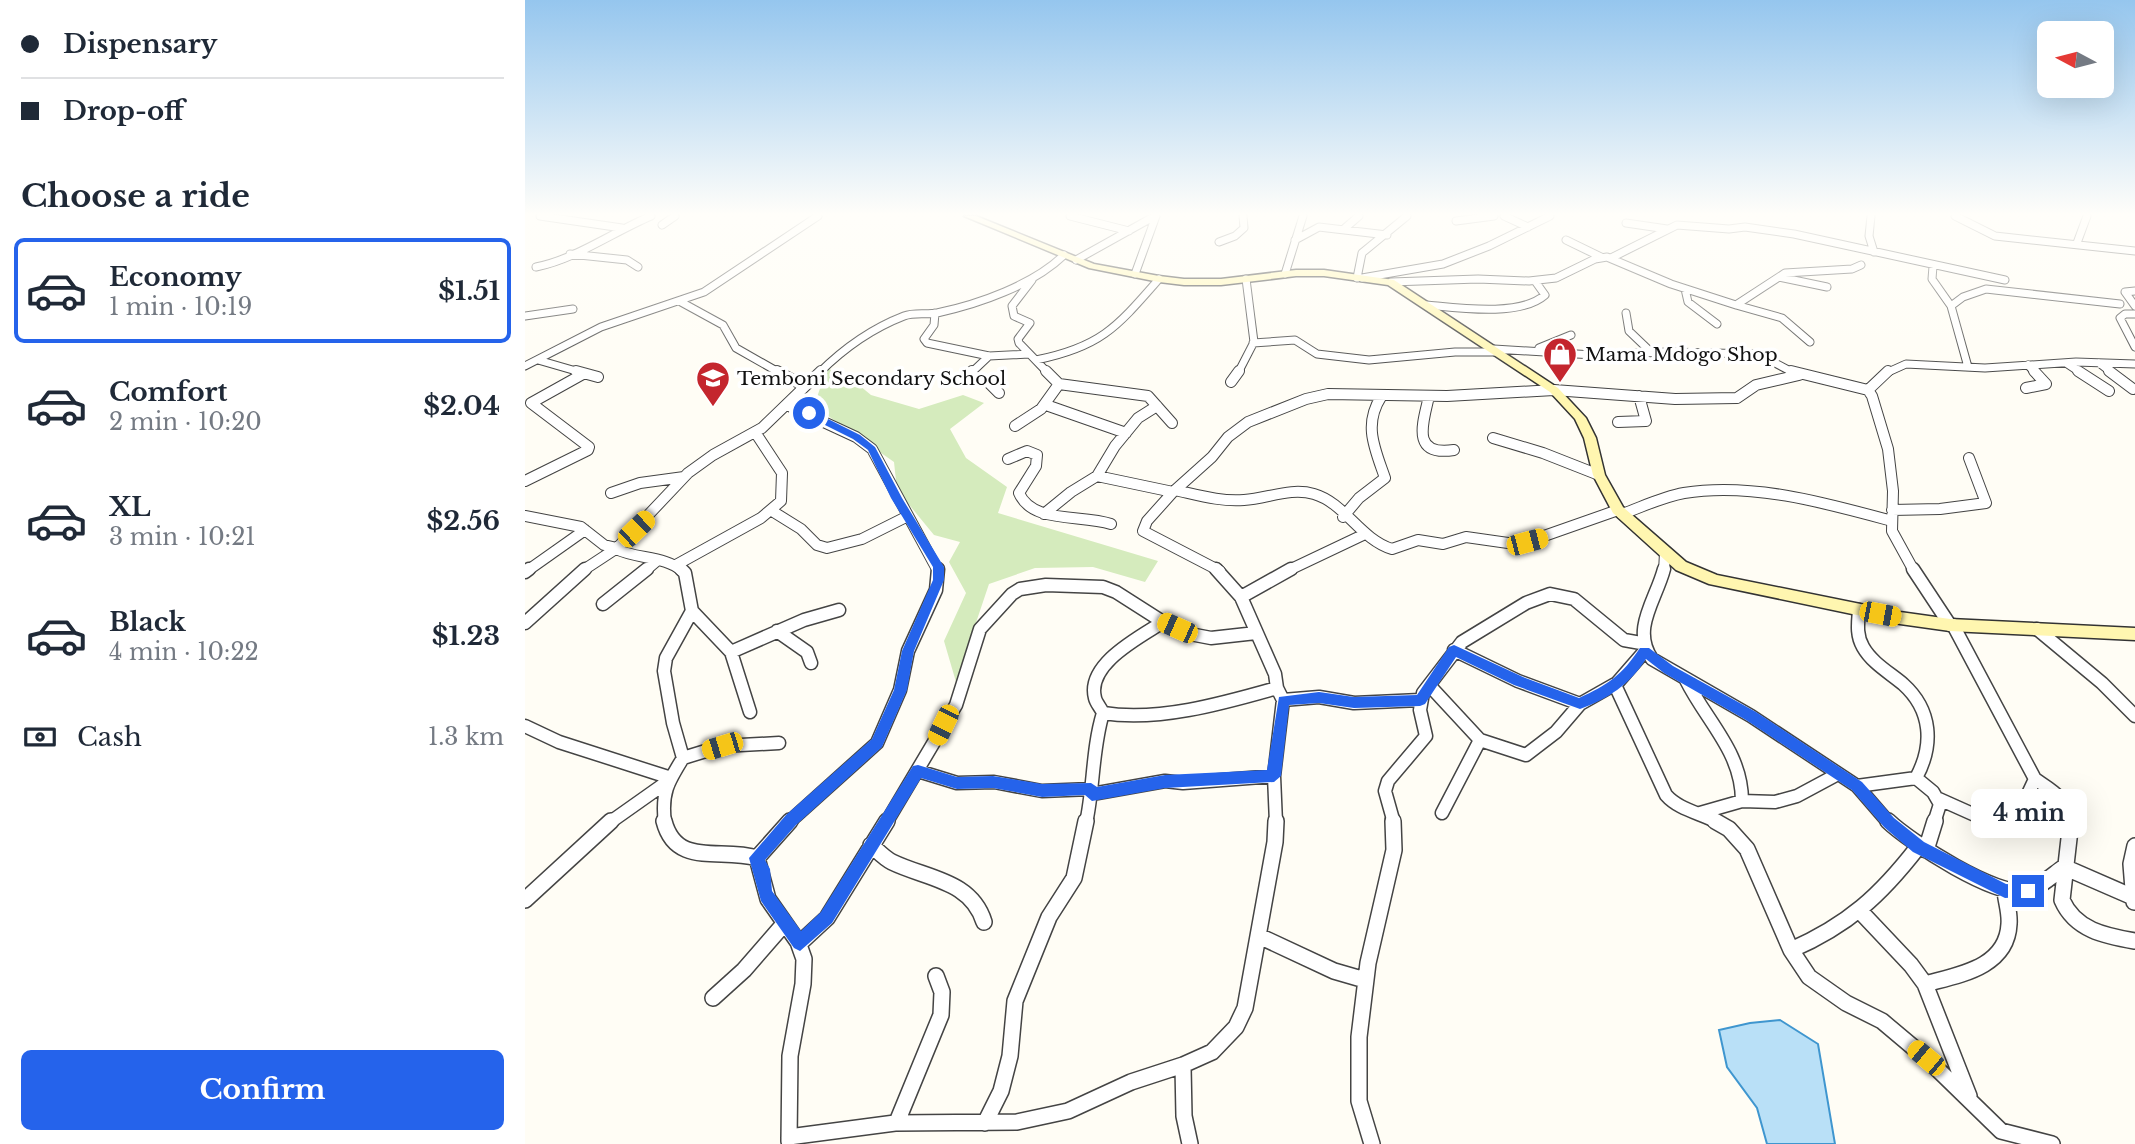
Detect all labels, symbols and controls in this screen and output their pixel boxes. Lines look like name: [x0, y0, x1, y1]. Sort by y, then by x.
north arrow: [2037, 21, 2114, 98]
map controls: [2037, 21, 2114, 98]
text: Dispensary: [63, 28, 217, 60]
text: Drop-off: [63, 95, 184, 127]
text: Choose a ride: [21, 176, 250, 216]
icon: car: [25, 259, 88, 322]
text: Economy: [109, 261, 242, 293]
text: $1.51: [438, 275, 500, 307]
text: 1 min · 10:19: [109, 293, 252, 321]
shop icon: Mama Mdogo Shop: [1541, 335, 1579, 384]
place label: Mama Mdogo Shop: [1585, 343, 1778, 366]
school or university icon: Temboni Secondary School: [694, 359, 732, 408]
place label: Temboni Secondary School: [737, 367, 1006, 390]
icon: car: [25, 374, 88, 437]
text: Comfort: [109, 376, 227, 408]
text: $2.04: [423, 390, 500, 422]
route start: [793, 397, 825, 429]
text: 2 min · 10:20: [109, 408, 262, 436]
icon: car: [25, 489, 88, 552]
text: XL: [109, 491, 151, 523]
text: $2.56: [427, 505, 500, 537]
car: [614, 507, 659, 551]
text: 3 min · 10:21: [109, 523, 256, 551]
car: [1504, 526, 1551, 558]
car: [1858, 600, 1903, 628]
icon: car: [25, 604, 88, 667]
text: Black: [109, 606, 186, 638]
car: [1154, 610, 1201, 646]
text: $1.23: [432, 620, 500, 652]
text: 4 min · 10:22: [109, 638, 259, 666]
car: [925, 702, 962, 748]
icon: cash: [21, 718, 59, 756]
text: Cash: [77, 721, 142, 753]
text: 1.3 km: [428, 723, 504, 751]
car: [699, 730, 746, 762]
callout: 4 min: [1970, 790, 2086, 838]
text: 4 min: [1993, 799, 2065, 827]
route end: [2012, 875, 2044, 907]
car: [1904, 1036, 1949, 1080]
button: Confirm: [21, 1050, 504, 1130]

